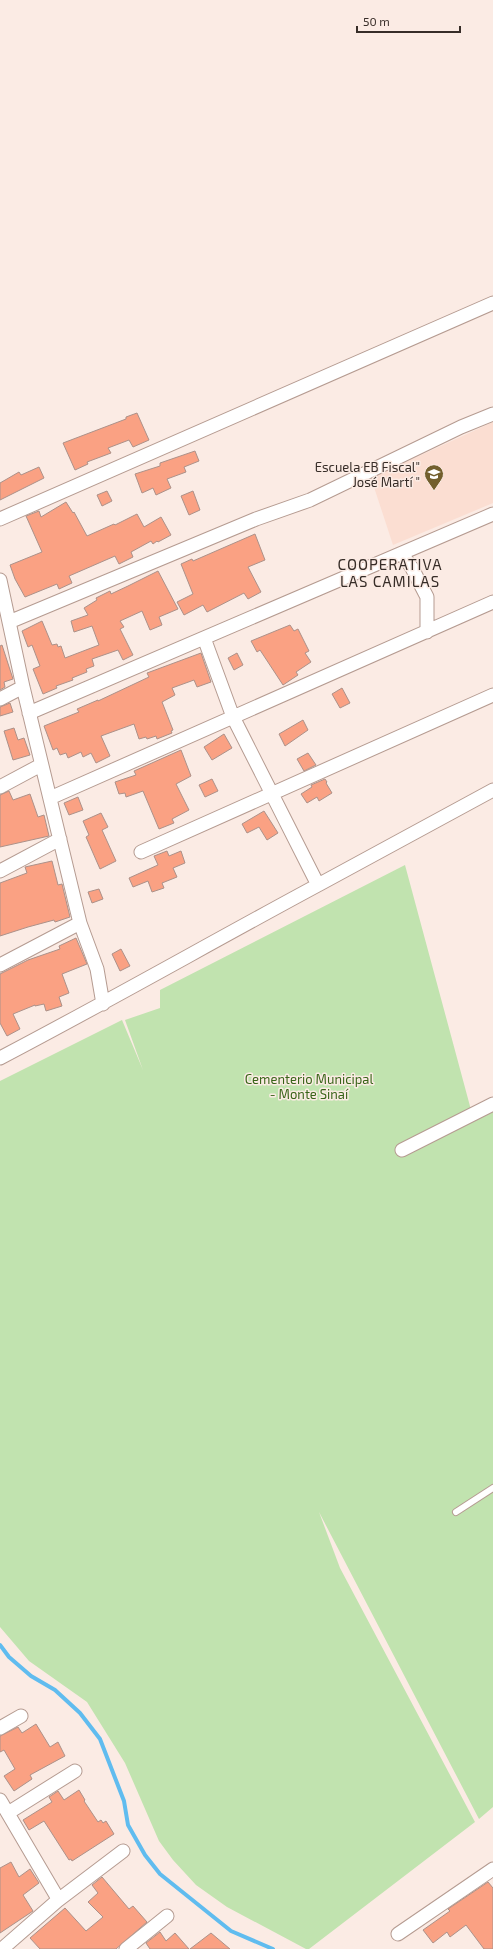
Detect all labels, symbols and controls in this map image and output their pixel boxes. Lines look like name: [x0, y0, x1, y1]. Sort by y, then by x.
scale bar: [357, 8, 460, 34]
text: 50 m: [363, 14, 390, 28]
place label: Escuela EB Fiscal" José Martí ": [315, 459, 420, 490]
school or university icon: Escuela EB Fiscal" José Martí ": [423, 463, 445, 491]
district label: COOPERATIVA LAS CAMILAS: [338, 555, 443, 590]
park label: Cementerio Municipal - Monte Sinaí: [245, 1071, 373, 1102]

